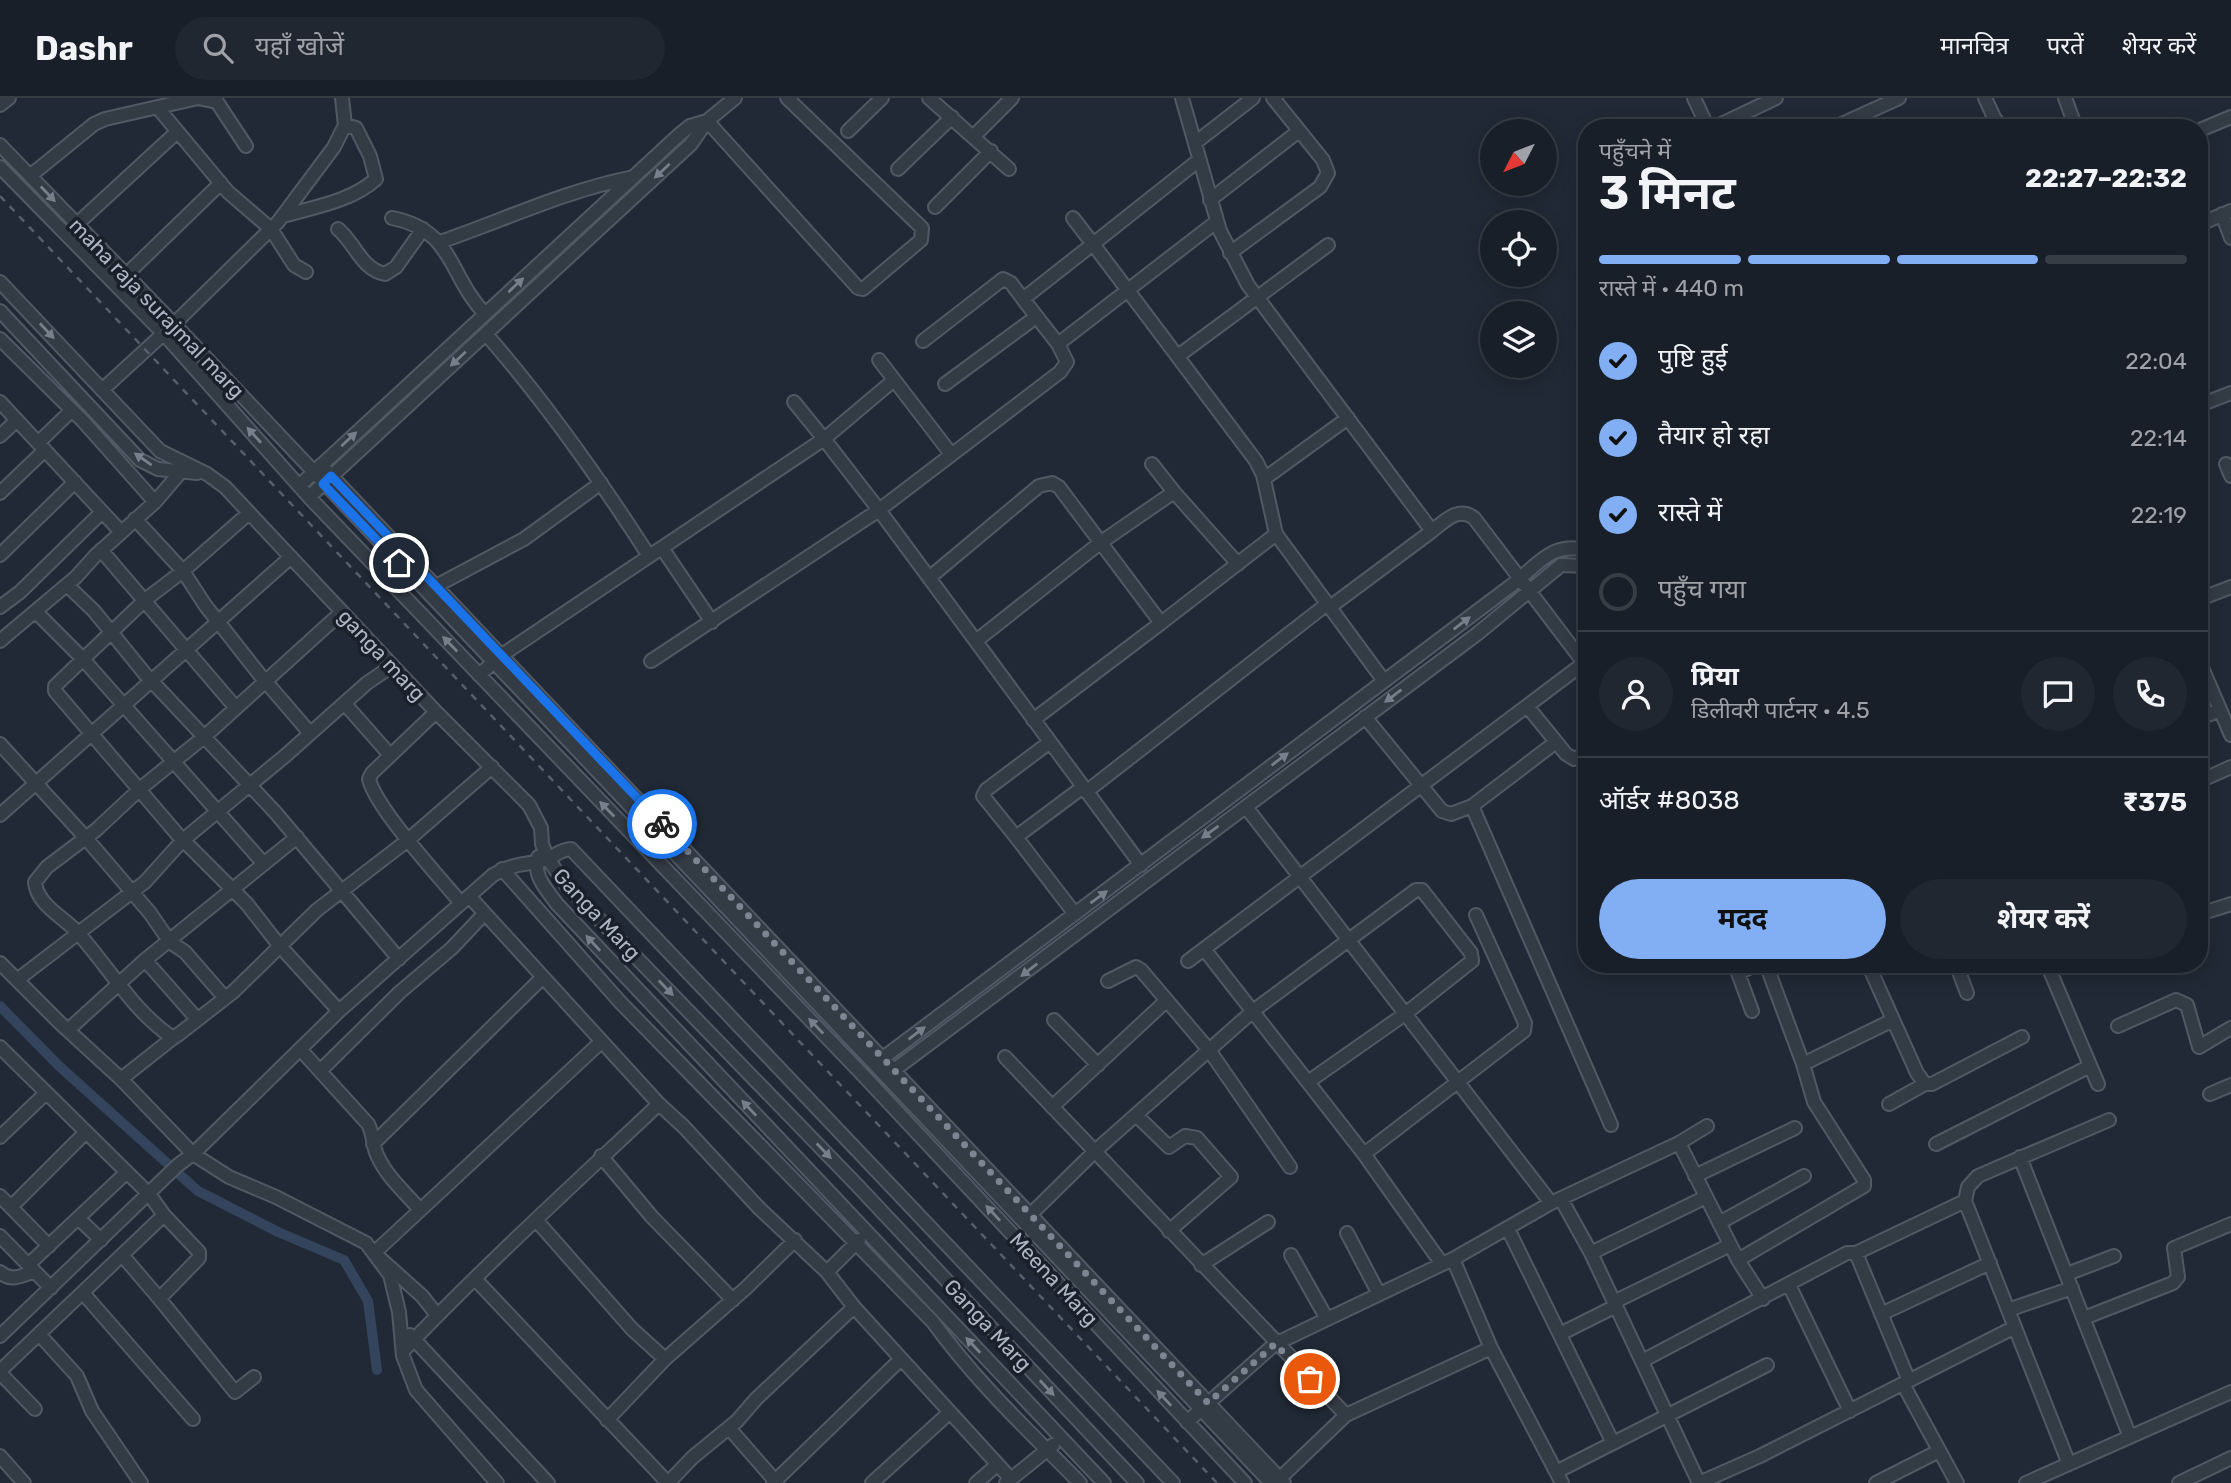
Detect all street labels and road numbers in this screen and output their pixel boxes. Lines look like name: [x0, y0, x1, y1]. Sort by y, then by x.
street label: maha raja surajmal marg: [64, 213, 250, 403]
street label: ganga marg: [333, 604, 431, 706]
street label: Ganga Marg: [548, 863, 646, 965]
street label: Meena Marg: [1005, 1227, 1103, 1331]
street label: Ganga Marg: [939, 1274, 1037, 1376]

